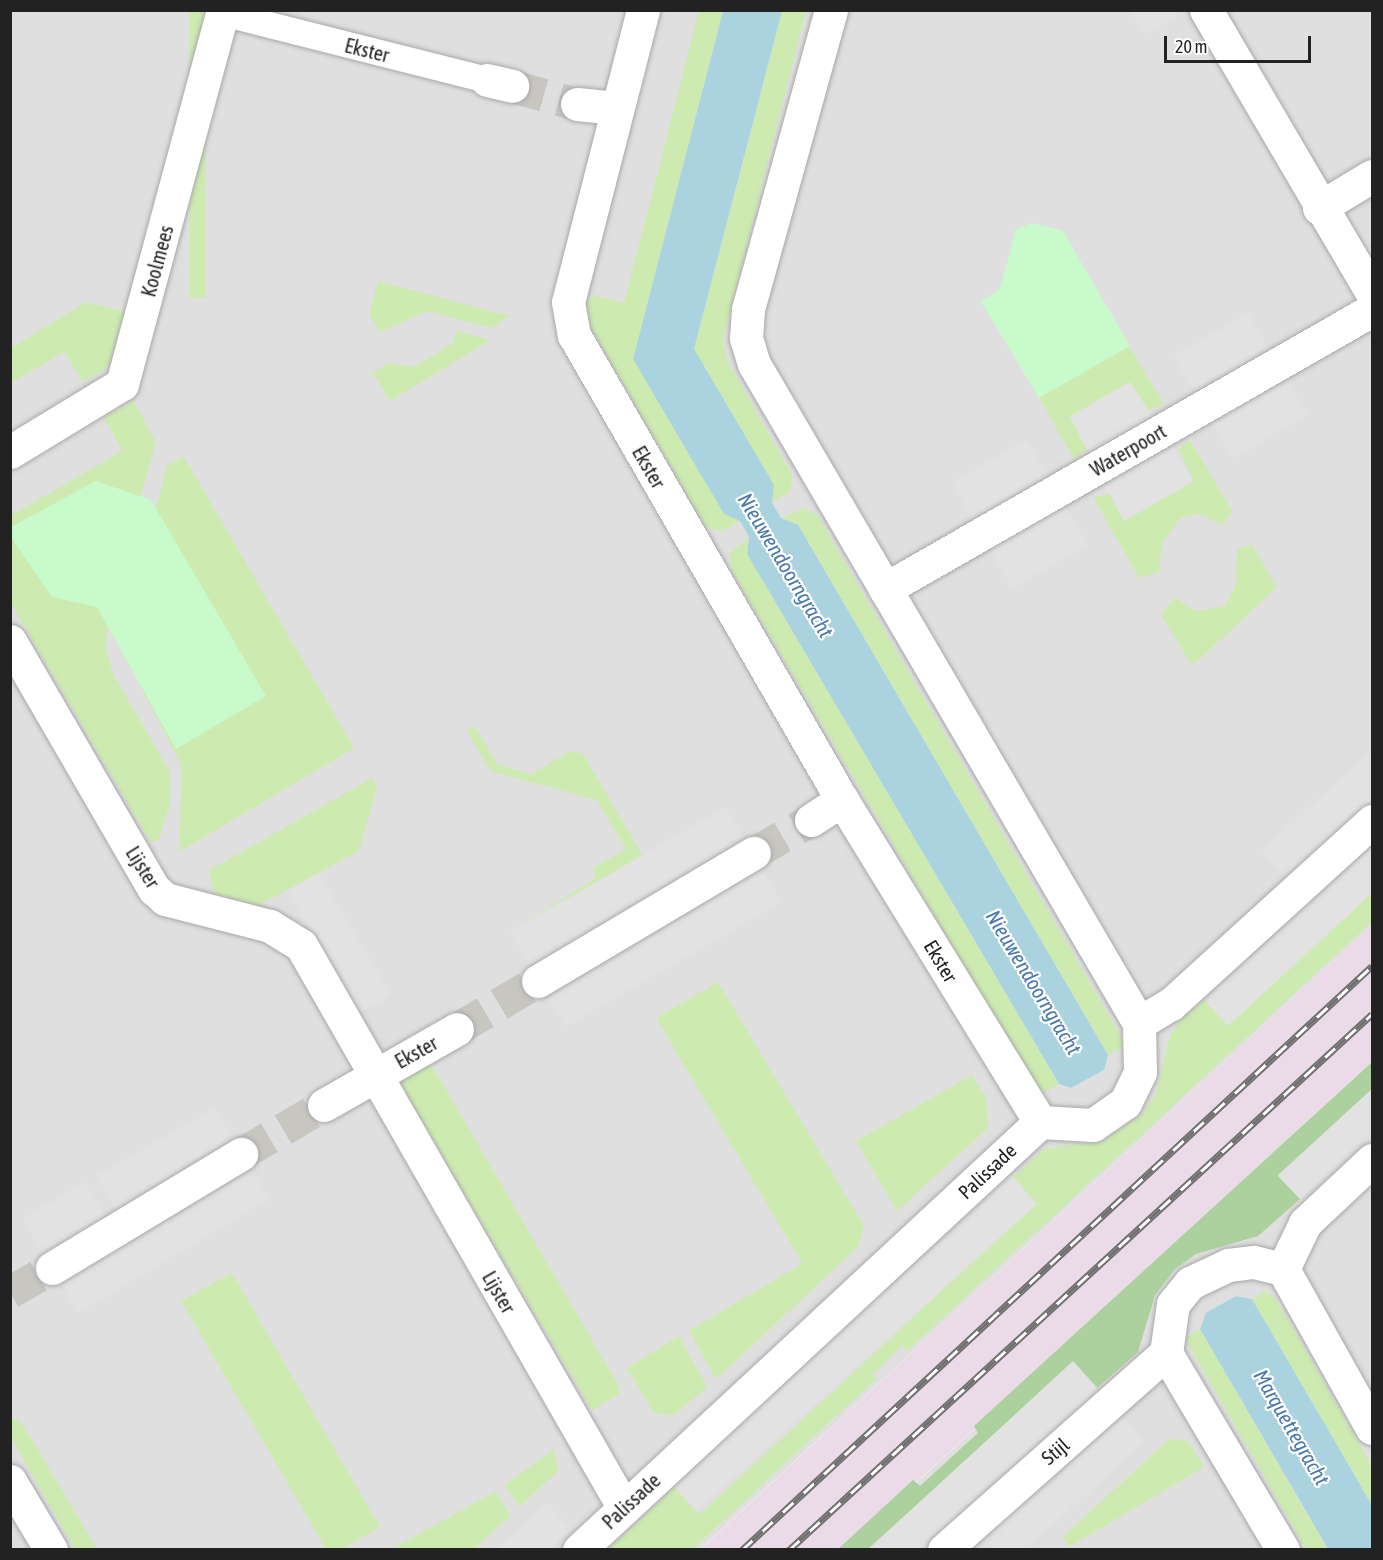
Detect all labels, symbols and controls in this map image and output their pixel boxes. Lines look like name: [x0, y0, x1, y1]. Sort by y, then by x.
scale bar: [1167, 24, 1314, 62]
street label: Ekster: [342, 33, 392, 67]
text: 20 m: [1175, 36, 1207, 57]
street label: Koolmees: [136, 223, 178, 299]
street label: Waterpoort: [1086, 419, 1170, 481]
street label: Ekster: [627, 442, 671, 492]
water label: Nieuwendoorngracht: [733, 488, 839, 642]
street label: Lijster: [121, 842, 165, 892]
water label: Nieuwendoorngracht: [981, 905, 1087, 1059]
street label: Ekster: [919, 936, 963, 986]
street label: Ekster: [391, 1031, 441, 1073]
street label: Palissade: [953, 1138, 1021, 1204]
street label: Lijster: [477, 1267, 521, 1317]
water label: Marquettegracht: [1249, 1365, 1335, 1489]
street label: Stijl: [1036, 1433, 1074, 1469]
street label: Palissade: [597, 1468, 665, 1534]

